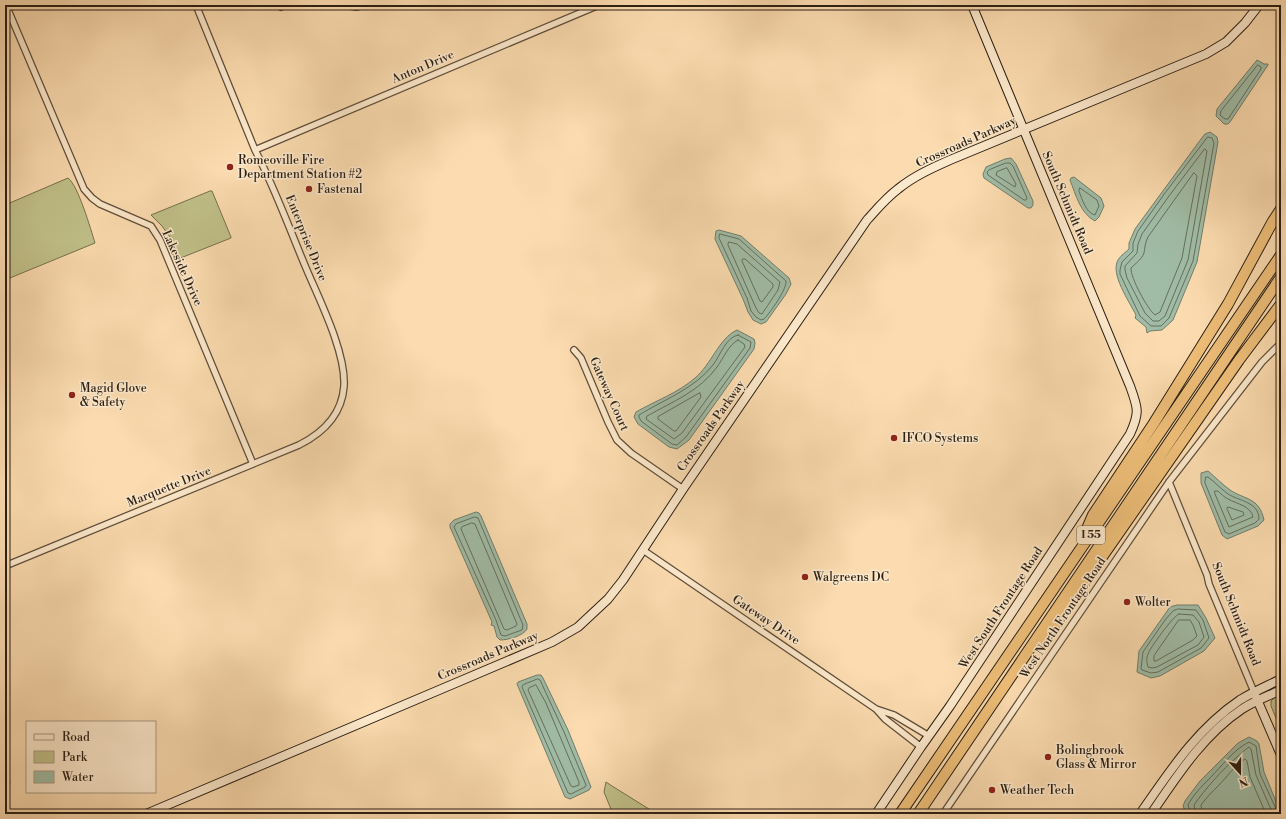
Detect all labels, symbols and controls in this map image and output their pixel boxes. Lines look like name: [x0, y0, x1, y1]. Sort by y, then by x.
street label: Anton Drive: [389, 47, 457, 87]
street label: Crossroads Parkway: [914, 113, 1019, 171]
street label: South Schmidt Road: [1039, 149, 1096, 257]
place label: Romeoville Fire Department Station #2: [238, 153, 362, 182]
marker: Romeoville Fire Department Station #2: [225, 162, 235, 172]
place label: Fastenal: [317, 182, 363, 197]
marker: Fastenal: [304, 184, 314, 194]
street label: Enterprise Drive: [282, 193, 330, 283]
street label: Lakeside Drive: [159, 228, 205, 308]
street label: Gateway Court: [586, 355, 632, 434]
street label: Crossroads Parkway: [674, 377, 748, 475]
place label: Magid Glove & Safety: [80, 381, 147, 410]
marker: Magid Glove & Safety: [67, 390, 77, 400]
place label: IFCO Systems: [902, 431, 978, 446]
marker: IFCO Systems: [889, 433, 899, 443]
street label: Marquette Drive: [125, 463, 213, 511]
road number: I 55: [1077, 526, 1105, 544]
street label: West South Frontage Road: [955, 544, 1046, 673]
street label: West North Frontage Road: [1016, 554, 1109, 682]
street label: South Schmidt Road: [1208, 560, 1264, 668]
place label: Walgreens DC: [812, 570, 889, 585]
marker: Walgreens DC: [800, 572, 810, 582]
street label: Gateway Drive: [729, 592, 803, 648]
place label: Wolter: [1134, 595, 1171, 610]
marker: Wolter: [1122, 597, 1132, 607]
street label: Crossroads Parkway: [435, 628, 541, 684]
legend: [26, 721, 156, 793]
text: Road: [62, 730, 90, 745]
place label: Bolingbrook Glass & Mirror: [1055, 743, 1137, 772]
text: Park: [62, 750, 88, 765]
marker: Bolingbrook Glass & Mirror: [1043, 752, 1053, 762]
north arrow: [1220, 753, 1260, 793]
text: Water: [61, 770, 94, 785]
text: N: [1236, 773, 1250, 790]
place label: Weather Tech: [999, 783, 1074, 798]
marker: Weather Tech: [987, 785, 997, 795]

